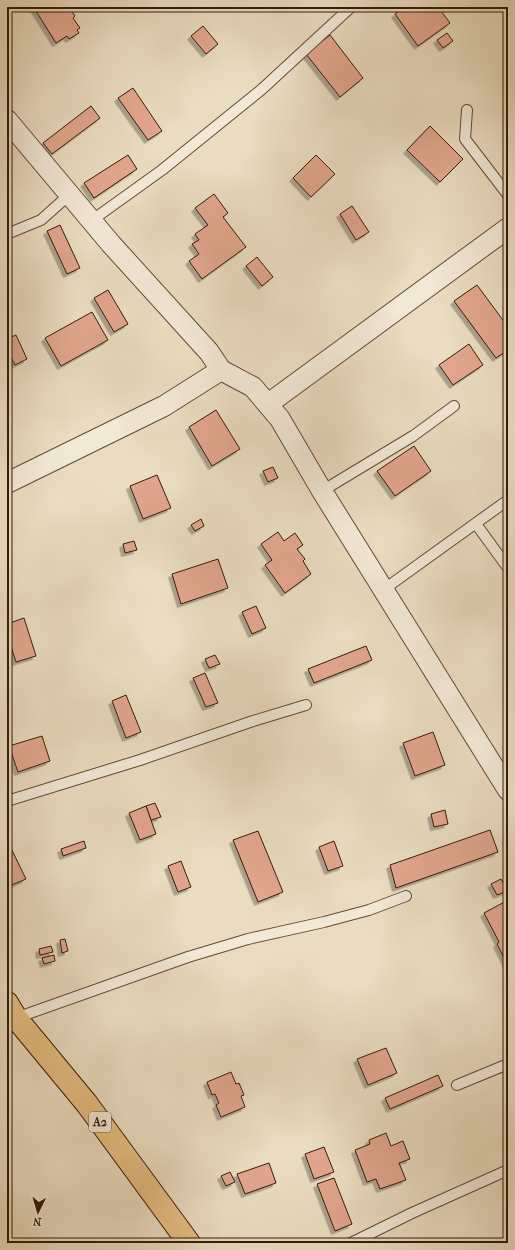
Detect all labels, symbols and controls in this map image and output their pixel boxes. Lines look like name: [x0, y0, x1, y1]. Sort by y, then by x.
road number: A2: [89, 1112, 111, 1132]
north arrow: [18, 1192, 58, 1232]
text: N: [32, 1215, 42, 1228]

